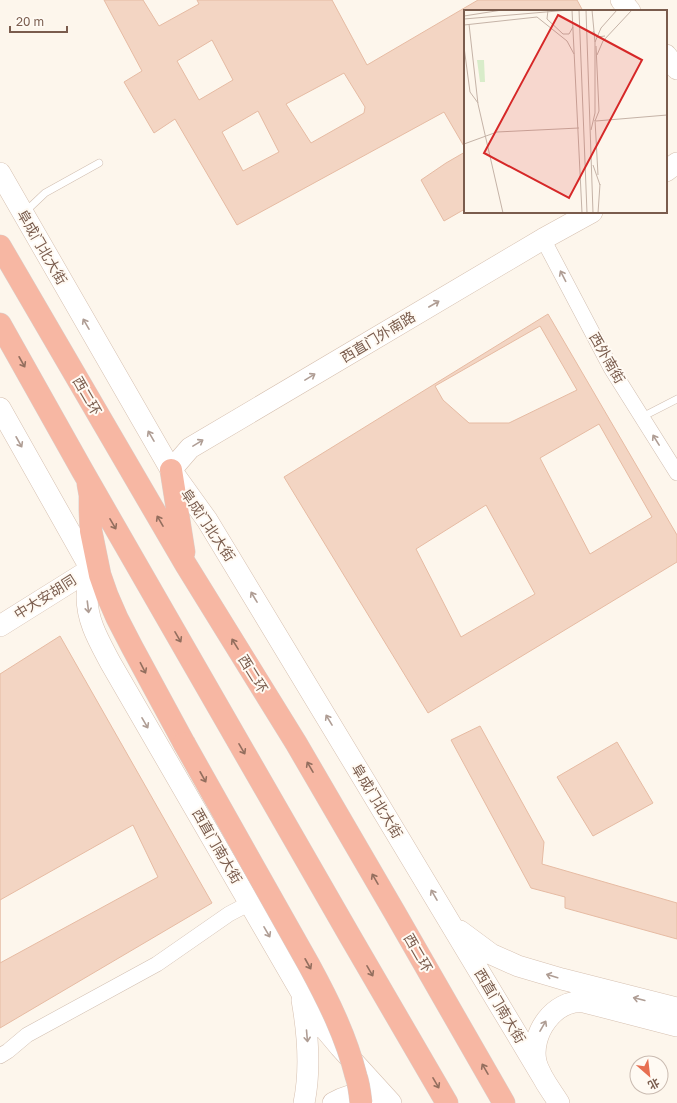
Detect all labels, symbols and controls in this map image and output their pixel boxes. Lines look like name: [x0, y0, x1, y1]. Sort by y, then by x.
scale bar: [10, 8, 67, 34]
inset map: [464, 10, 667, 213]
text: 20 m: [16, 14, 44, 29]
street label: 阜成门北大街: [14, 206, 71, 287]
one-way arrow: [558, 271, 566, 283]
one-way arrow: [428, 299, 440, 307]
street label: 西直门外南路: [337, 308, 418, 365]
one-way arrow: [82, 318, 90, 330]
street label: 西外南街: [586, 329, 629, 386]
one-way arrow: [18, 356, 26, 368]
street label: 西二环: [70, 373, 105, 418]
one-way arrow: [304, 373, 315, 381]
one-way arrow: [147, 430, 155, 442]
one-way arrow: [652, 434, 660, 446]
one-way arrow: [16, 436, 24, 448]
one-way arrow: [192, 439, 204, 447]
street label: 阜成门北大街: [178, 485, 239, 564]
one-way arrow: [156, 515, 164, 527]
one-way arrow: [110, 518, 118, 530]
street label: 中大安胡同: [11, 571, 79, 622]
one-way arrow: [250, 591, 258, 603]
one-way arrow: [84, 600, 92, 613]
one-way arrow: [174, 630, 182, 642]
one-way arrow: [231, 639, 239, 650]
street label: 西二环: [235, 651, 272, 696]
one-way arrow: [140, 662, 147, 674]
one-way arrow: [324, 714, 332, 726]
one-way arrow: [142, 717, 150, 729]
one-way arrow: [239, 743, 247, 755]
street label: 阜成门北大街: [349, 760, 406, 841]
one-way arrow: [305, 761, 313, 773]
one-way arrow: [200, 771, 208, 783]
street label: 西直门南大街: [189, 805, 246, 886]
one-way arrow: [371, 873, 379, 885]
one-way arrow: [429, 889, 437, 901]
one-way arrow: [263, 926, 271, 938]
street label: 西二环: [401, 930, 436, 975]
one-way arrow: [305, 958, 313, 970]
one-way arrow: [367, 965, 375, 977]
street label: 西直门南大街: [472, 965, 529, 1046]
one-way arrow: [546, 972, 558, 980]
one-way arrow: [633, 995, 646, 1002]
one-way arrow: [540, 1020, 548, 1032]
one-way arrow: [303, 1030, 310, 1043]
north arrow: [629, 1055, 669, 1095]
one-way arrow: [480, 1063, 488, 1075]
text: 北: [646, 1076, 662, 1093]
one-way arrow: [433, 1077, 441, 1089]

